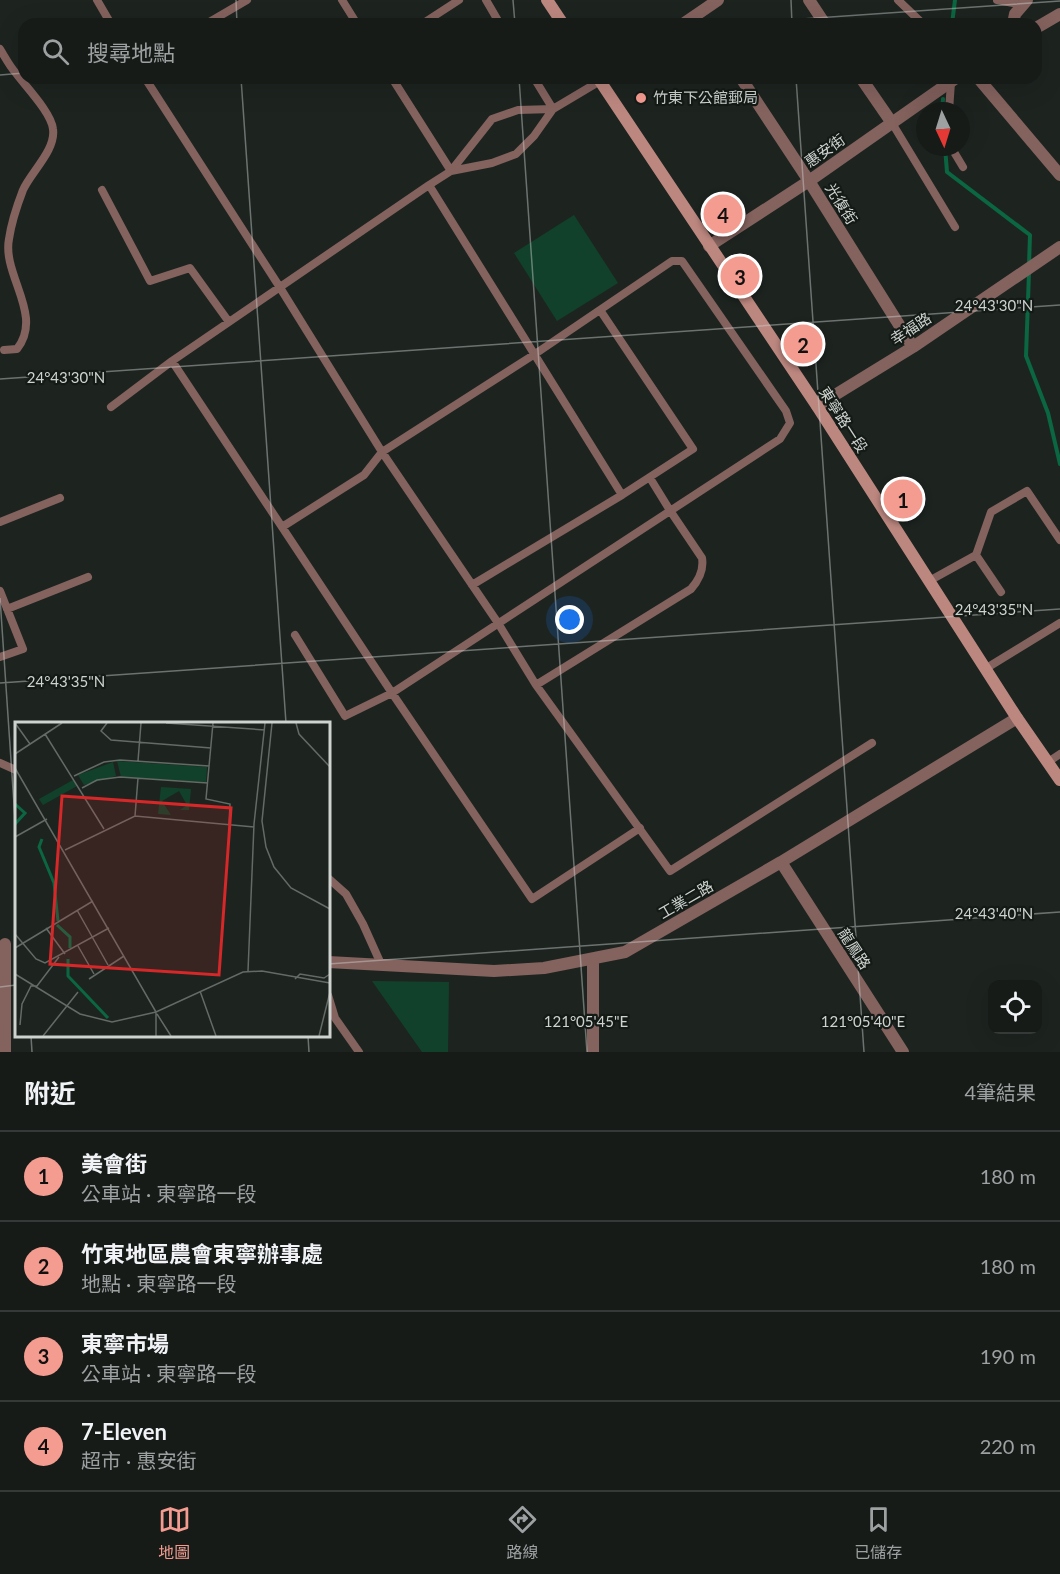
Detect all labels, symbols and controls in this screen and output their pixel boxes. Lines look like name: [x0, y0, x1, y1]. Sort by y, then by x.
search box: [18, 18, 1042, 84]
icon: search: [39, 35, 72, 68]
text: 搜尋地點: [87, 39, 175, 66]
place label: 竹東下公館郵局: [653, 88, 758, 106]
marker: 竹東下公館郵局: [634, 91, 648, 105]
north arrow: [916, 102, 970, 156]
street label: 惠安街: [801, 130, 848, 170]
street label: 光復街: [822, 180, 861, 227]
pin: 4: [704, 192, 742, 236]
pin: 3: [720, 254, 760, 298]
text: 24°43'30"N: [955, 296, 1033, 314]
street label: 幸福路: [887, 308, 934, 348]
pin: 2: [784, 322, 822, 366]
text: 24°43'30"N: [27, 368, 105, 386]
street label: 東寧路一段: [816, 383, 872, 456]
pin: 1: [884, 476, 922, 522]
text: 24°43'35"N: [955, 600, 1033, 618]
your location: [555, 605, 584, 634]
text: 24°43'35"N: [27, 672, 105, 690]
inset map: [15, 722, 330, 1037]
street label: 工業二路: [655, 876, 716, 922]
text: 24°43'40"N: [955, 904, 1033, 922]
street label: 龍鳳路: [835, 925, 875, 972]
map controls: [988, 980, 1042, 1034]
button: locate: [988, 980, 1042, 1034]
text: 121°05'45"E: [544, 1012, 628, 1030]
text: 121°05'40"E: [821, 1012, 905, 1030]
text: 附近: [24, 1077, 76, 1109]
text: 4筆結果: [964, 1080, 1036, 1104]
text: 美會街: [81, 1150, 147, 1177]
text: 1: [38, 1164, 49, 1188]
text: 180 m: [980, 1164, 1036, 1188]
text: 公車站 · 東寧路一段: [81, 1181, 256, 1205]
text: 竹東地區農會東寧辦事處: [81, 1240, 323, 1267]
text: 2: [38, 1254, 49, 1278]
text: 180 m: [980, 1254, 1036, 1278]
text: 地點 · 東寧路一段: [81, 1271, 236, 1295]
text: 東寧市場: [81, 1330, 169, 1357]
text: 3: [38, 1344, 49, 1368]
text: 190 m: [980, 1344, 1036, 1368]
text: 公車站 · 東寧路一段: [81, 1361, 256, 1385]
text: 7-Eleven: [81, 1418, 167, 1445]
text: 4: [38, 1434, 49, 1458]
text: 220 m: [980, 1434, 1036, 1458]
text: 超市 · 惠安街: [81, 1448, 196, 1472]
tab: 地圖: [158, 1503, 191, 1563]
tab: 路線: [506, 1503, 539, 1563]
tab: 已儲存: [854, 1503, 902, 1563]

